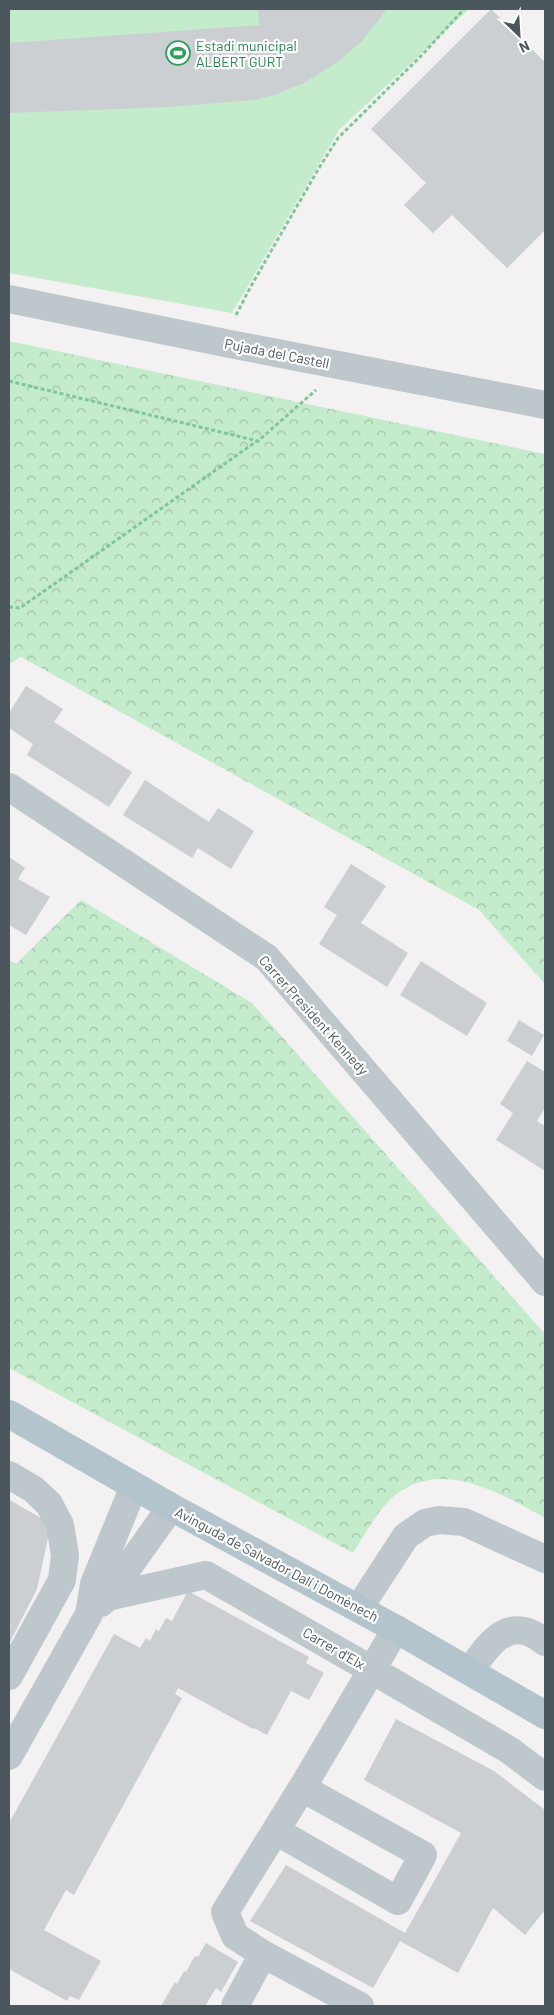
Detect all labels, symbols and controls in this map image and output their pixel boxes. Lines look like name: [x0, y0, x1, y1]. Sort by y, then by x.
north arrow: [494, 10, 544, 60]
place label: Estadi municipal ALBERT GURT: [196, 37, 297, 70]
text: N: [517, 38, 533, 57]
sports icon: Estadi municipal ALBERT GURT: [165, 40, 191, 66]
street label: Pujada del Castell: [223, 335, 331, 371]
street label: Carrer President Kennedy: [256, 952, 373, 1079]
street label: Avinguda de Salvador Dalí i Domènech: [172, 1503, 382, 1625]
street label: Carrer d'Elx: [300, 1623, 368, 1673]

